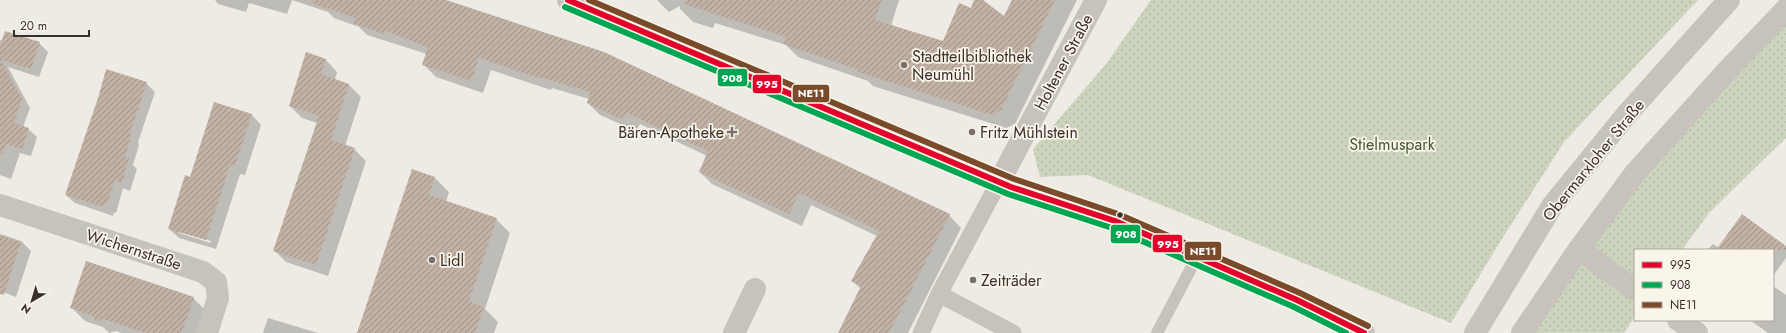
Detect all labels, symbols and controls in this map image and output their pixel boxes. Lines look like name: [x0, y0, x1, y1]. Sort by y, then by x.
street label: Holtener Straße: [1028, 10, 1098, 114]
scale bar: [14, 12, 89, 38]
text: 20 m: [20, 17, 47, 35]
place label: Stadtteilbibliothek Neumühl: [912, 45, 1033, 86]
marker: Stadtteilbibliothek Neumühl: [899, 60, 909, 70]
line badge: 908: [717, 68, 748, 87]
text: 908: [721, 70, 743, 86]
line badge: 995: [752, 74, 782, 94]
text: 995: [756, 76, 778, 92]
line badge: NE11: [792, 84, 830, 103]
text: NE11: [798, 85, 824, 101]
street label: Obermarxloher Straße: [1537, 94, 1650, 226]
place label: Bären-Apotheke: [618, 121, 724, 144]
place label: Fritz Mühlstein: [980, 121, 1078, 144]
marker: Bären-Apotheke: [727, 127, 737, 137]
marker: Fritz Mühlstein: [967, 127, 977, 137]
park label: Stielmuspark: [1349, 133, 1436, 156]
unlabelled marker: [1115, 210, 1125, 220]
street label: Wichernstraße: [83, 223, 184, 276]
line badge: 908: [1110, 224, 1141, 244]
text: 908: [1115, 226, 1137, 242]
line badge: 995: [1152, 234, 1183, 253]
text: 995: [1157, 236, 1179, 252]
line badge: NE11: [1184, 241, 1222, 261]
text: NE11: [1190, 243, 1216, 259]
place label: Lidl: [440, 249, 464, 272]
legend: [1634, 249, 1774, 321]
marker: Lidl: [427, 255, 437, 265]
text: 995: [1670, 256, 1691, 274]
place label: Zeiträder: [981, 269, 1042, 292]
marker: Zeiträder: [968, 275, 978, 285]
text: 908: [1670, 276, 1691, 294]
north arrow: [12, 281, 52, 321]
text: NE11: [1670, 296, 1697, 314]
text: N: [17, 300, 34, 318]

